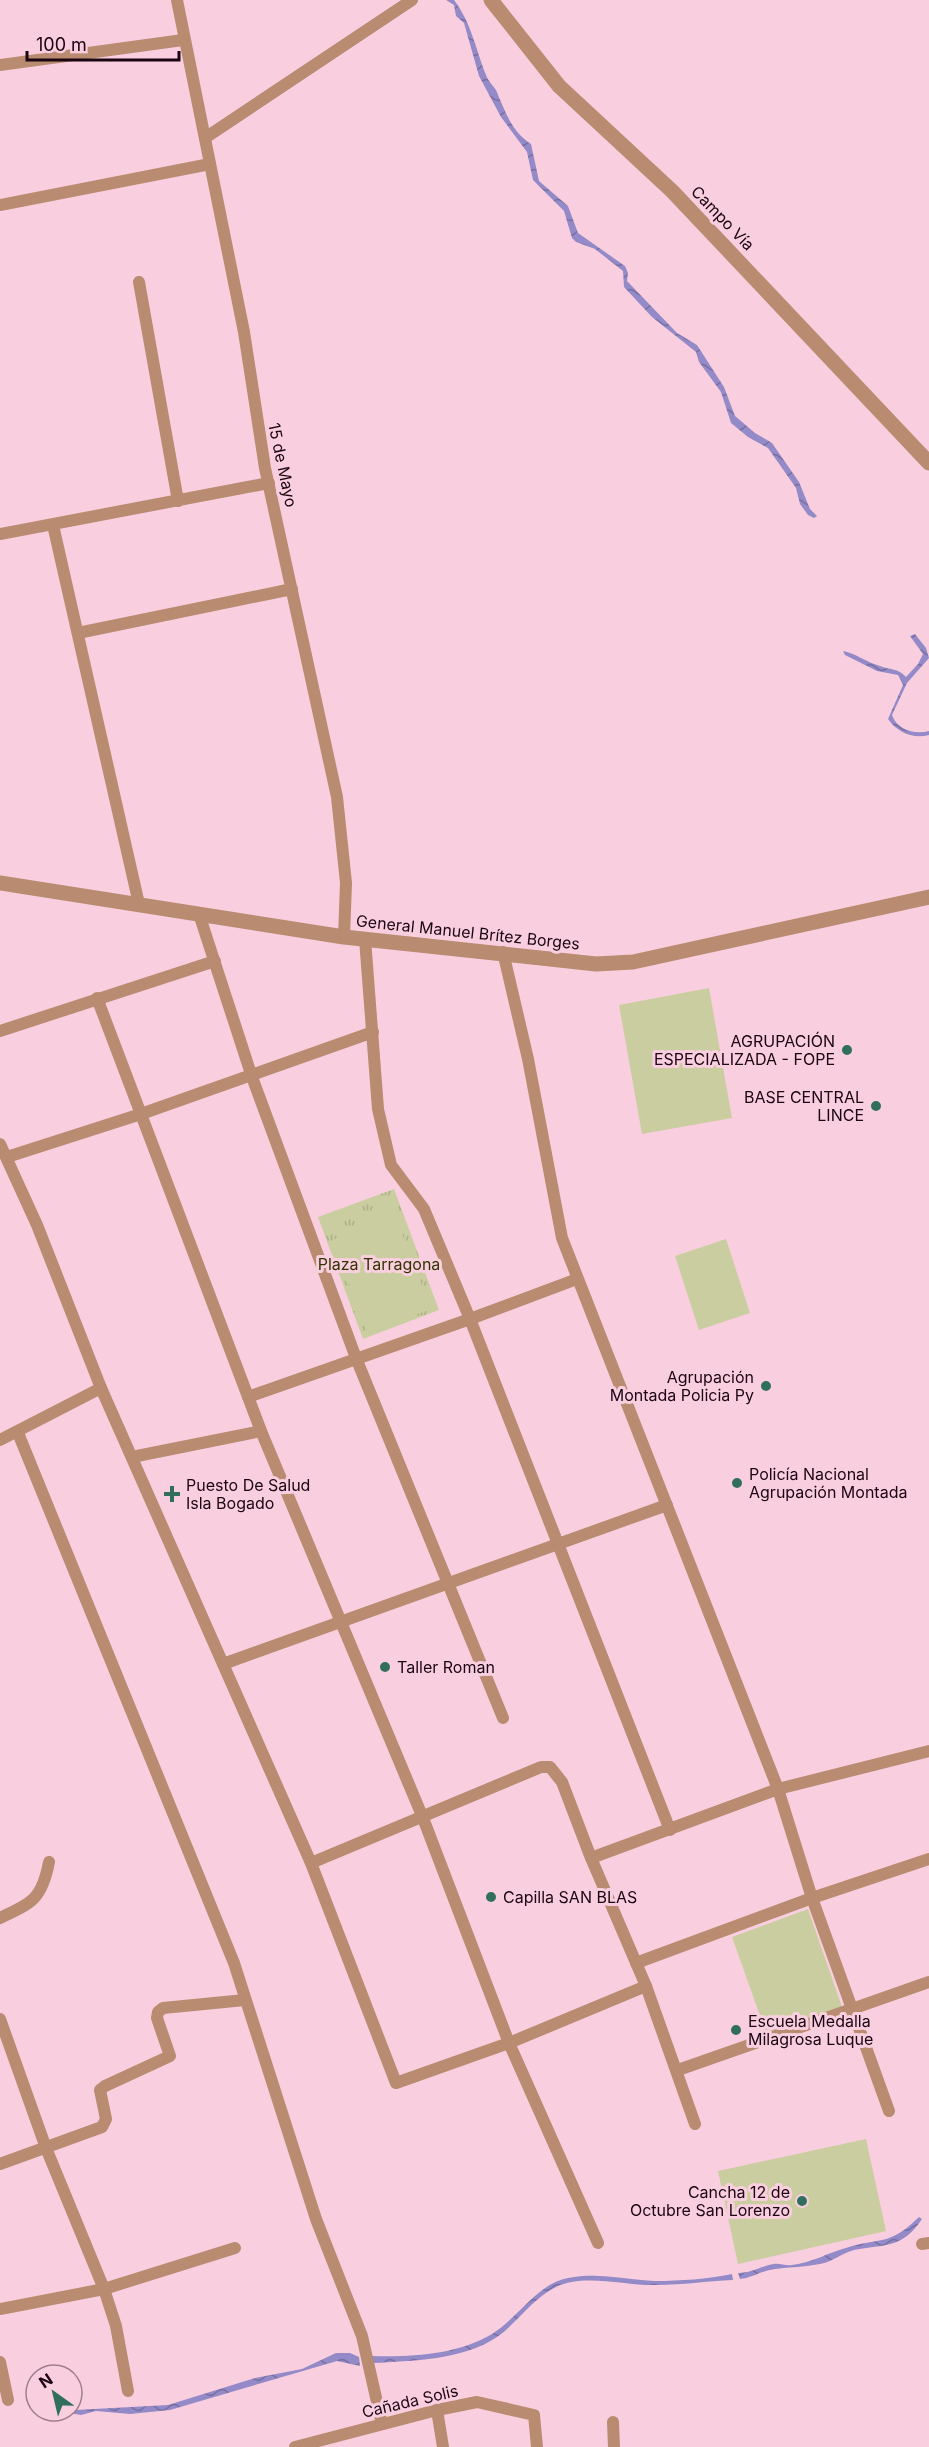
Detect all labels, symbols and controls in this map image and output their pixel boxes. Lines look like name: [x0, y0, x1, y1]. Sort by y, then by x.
scale bar: [27, 24, 178, 62]
text: 100 m: [36, 34, 87, 55]
street label: Campo Vía: [687, 181, 759, 255]
street label: 15 de Mayo: [264, 421, 302, 509]
street label: General Manuel Brítez Borges: [355, 910, 581, 954]
place label: AGRUPACIÓN ESPECIALIZADA - FOPE: [654, 1031, 835, 1069]
marker: AGRUPACIÓN ESPECIALIZADA - FOPE: [840, 1043, 854, 1057]
place label: BASE CENTRAL LINCE: [744, 1087, 864, 1125]
marker: BASE CENTRAL LINCE: [869, 1099, 883, 1113]
park label: Plaza Tarragona: [318, 1254, 440, 1274]
place label: Agrupación Montada Policia Py: [610, 1367, 754, 1405]
marker: Agrupación Montada Policia Py: [759, 1379, 773, 1393]
place label: Policía Nacional Agrupación Montada: [749, 1464, 907, 1502]
place label: Puesto De Salud Isla Bogado: [186, 1475, 310, 1513]
marker: Policía Nacional Agrupación Montada: [730, 1476, 744, 1490]
marker: Puesto De Salud Isla Bogado: [163, 1485, 181, 1503]
place label: Taller Roman: [397, 1657, 495, 1677]
marker: Taller Roman: [378, 1660, 392, 1674]
place label: Capilla SAN BLAS: [503, 1887, 637, 1907]
marker: Capilla SAN BLAS: [484, 1890, 498, 1904]
place label: Escuela Medalla Milagrosa Luque: [748, 2011, 873, 2049]
marker: Escuela Medalla Milagrosa Luque: [729, 2023, 743, 2037]
place label: Cancha 12 de Octubre San Lorenzo: [630, 2182, 790, 2220]
marker: Cancha 12 de Octubre San Lorenzo: [795, 2194, 809, 2208]
north arrow: [24, 2363, 84, 2423]
text: N: [35, 2369, 56, 2392]
street label: Cañada Solis: [360, 2380, 460, 2422]

